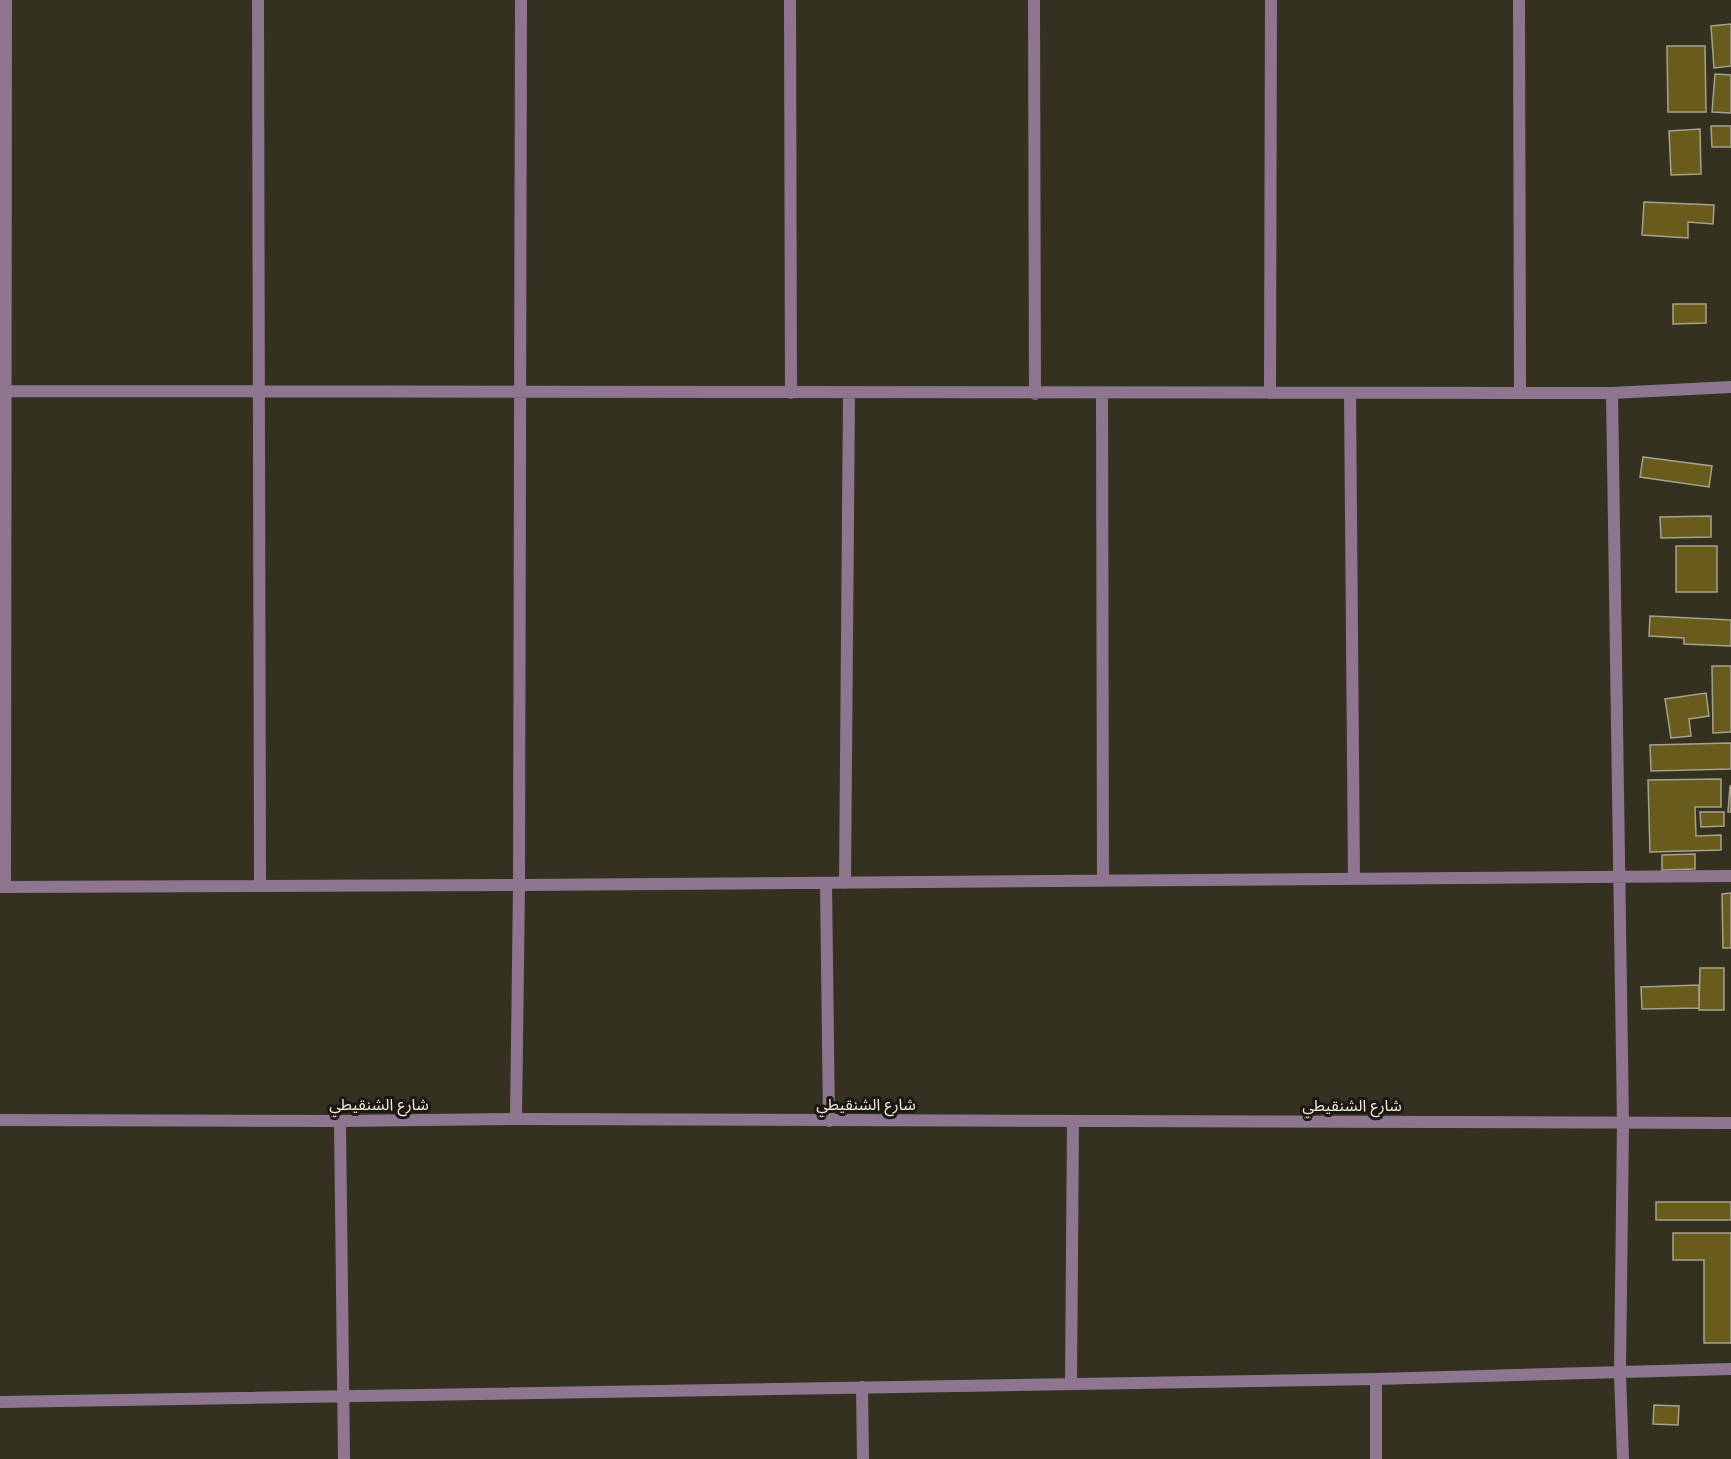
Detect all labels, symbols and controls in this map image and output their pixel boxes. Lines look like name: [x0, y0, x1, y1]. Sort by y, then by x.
street label: شارع الشنقيطي: [329, 1095, 429, 1117]
street label: شارع الشنقيطي: [816, 1095, 916, 1117]
street label: شارع الشنقيطي: [1302, 1096, 1402, 1118]

